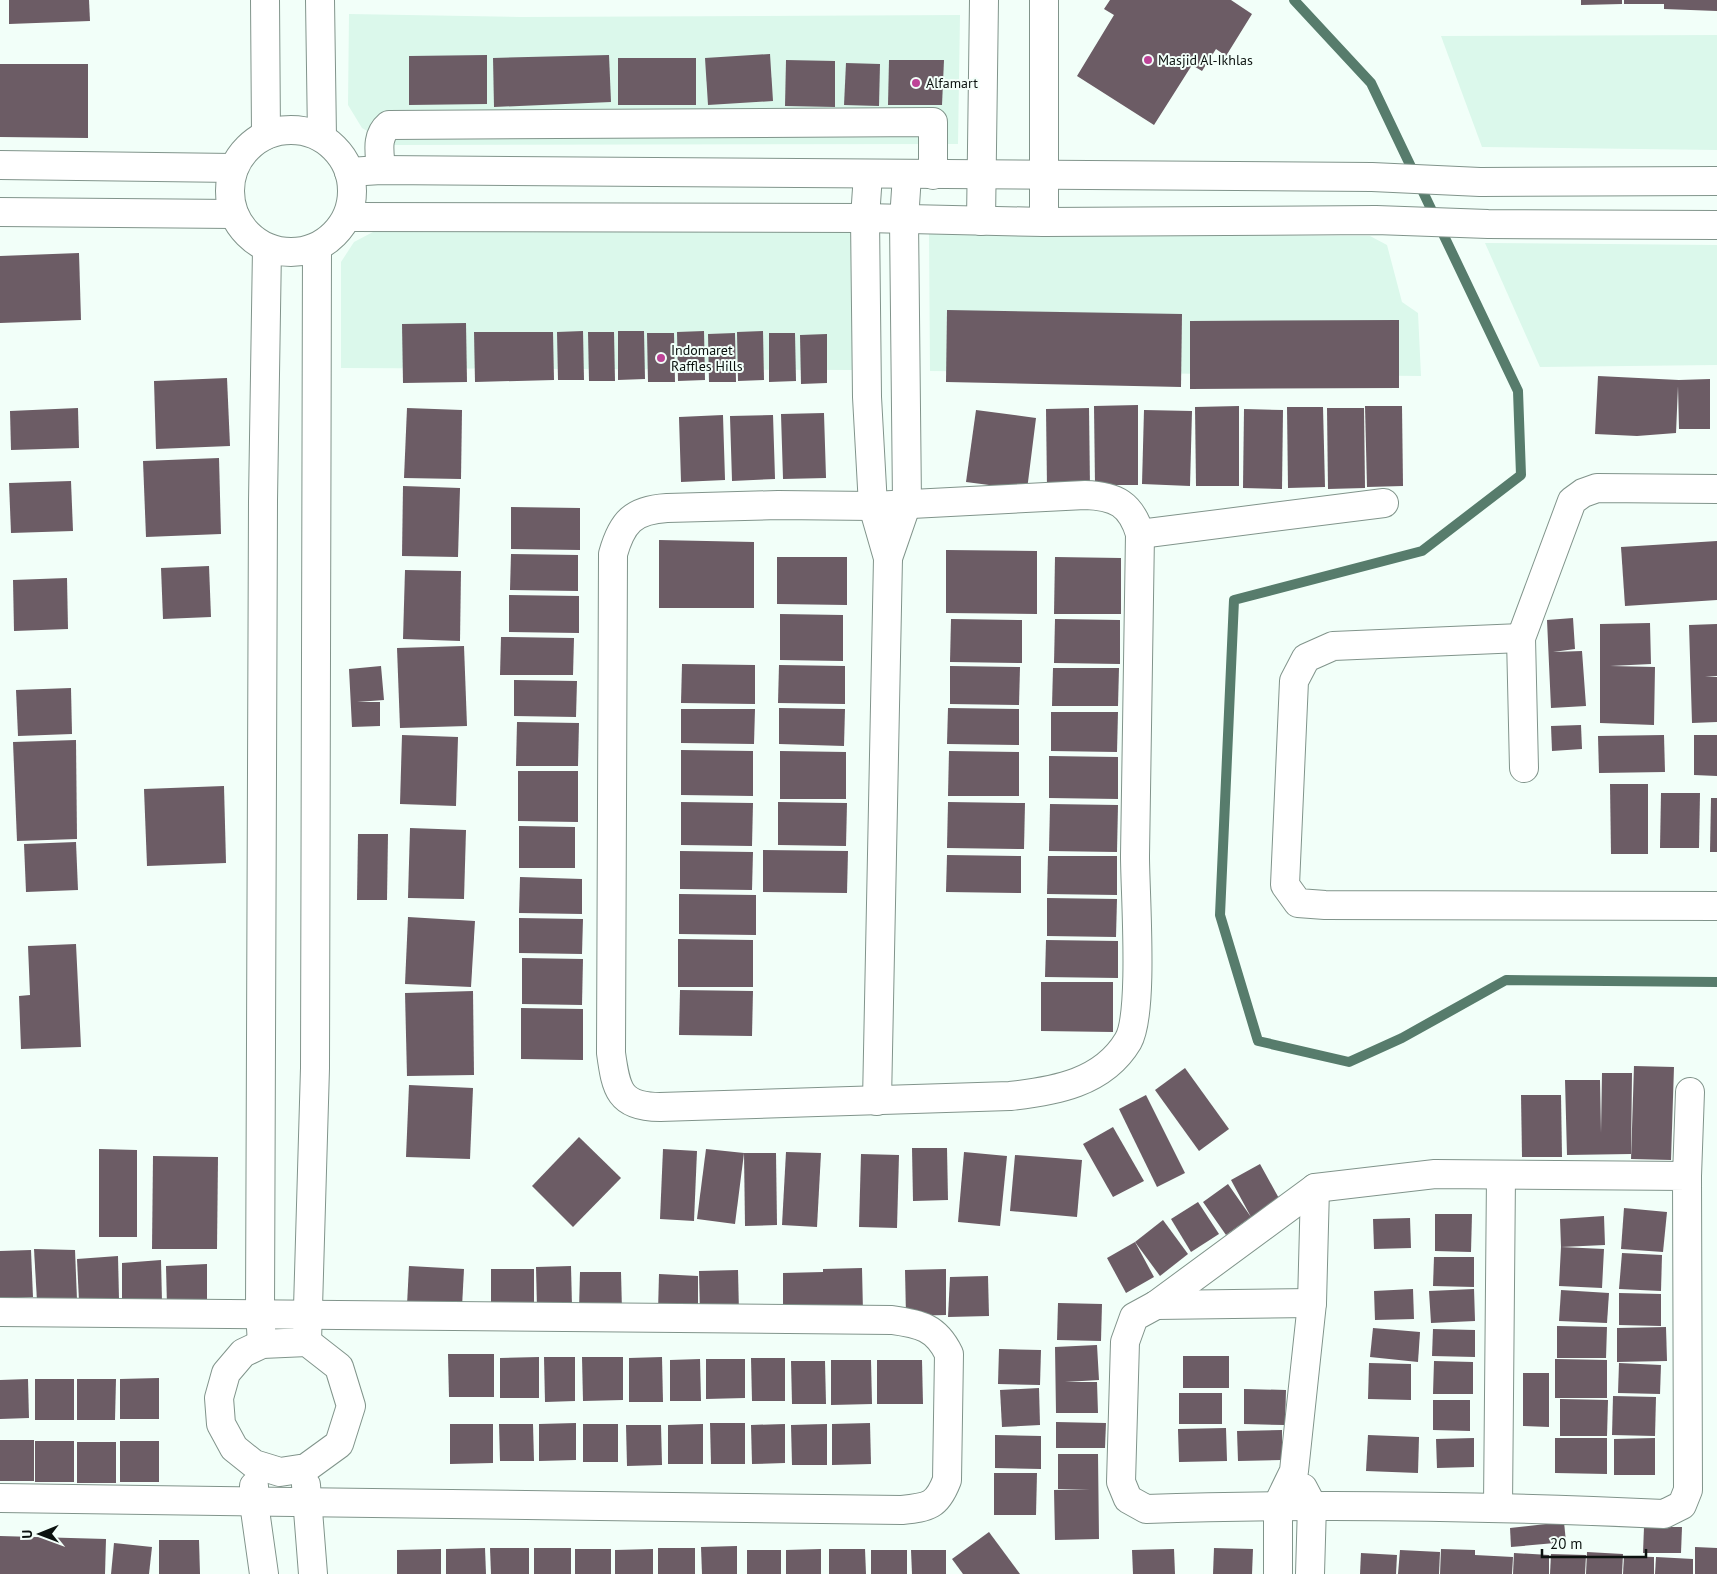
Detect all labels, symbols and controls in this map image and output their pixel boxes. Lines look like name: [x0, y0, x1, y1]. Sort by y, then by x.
place label: Masjid Al-Ikhlas: [1158, 51, 1253, 69]
marker: Masjid Al-Ikhlas: [1142, 54, 1154, 66]
place label: Alfamart: [926, 74, 978, 92]
marker: Alfamart: [910, 77, 922, 89]
place label: Indomaret Raffles Hills: [671, 341, 743, 375]
marker: Indomaret Raffles Hills: [655, 352, 667, 364]
north arrow: [15, 1509, 65, 1559]
scale bar: [1542, 1526, 1646, 1558]
text: U: [18, 1530, 36, 1539]
text: 20 m: [1550, 1534, 1583, 1553]

